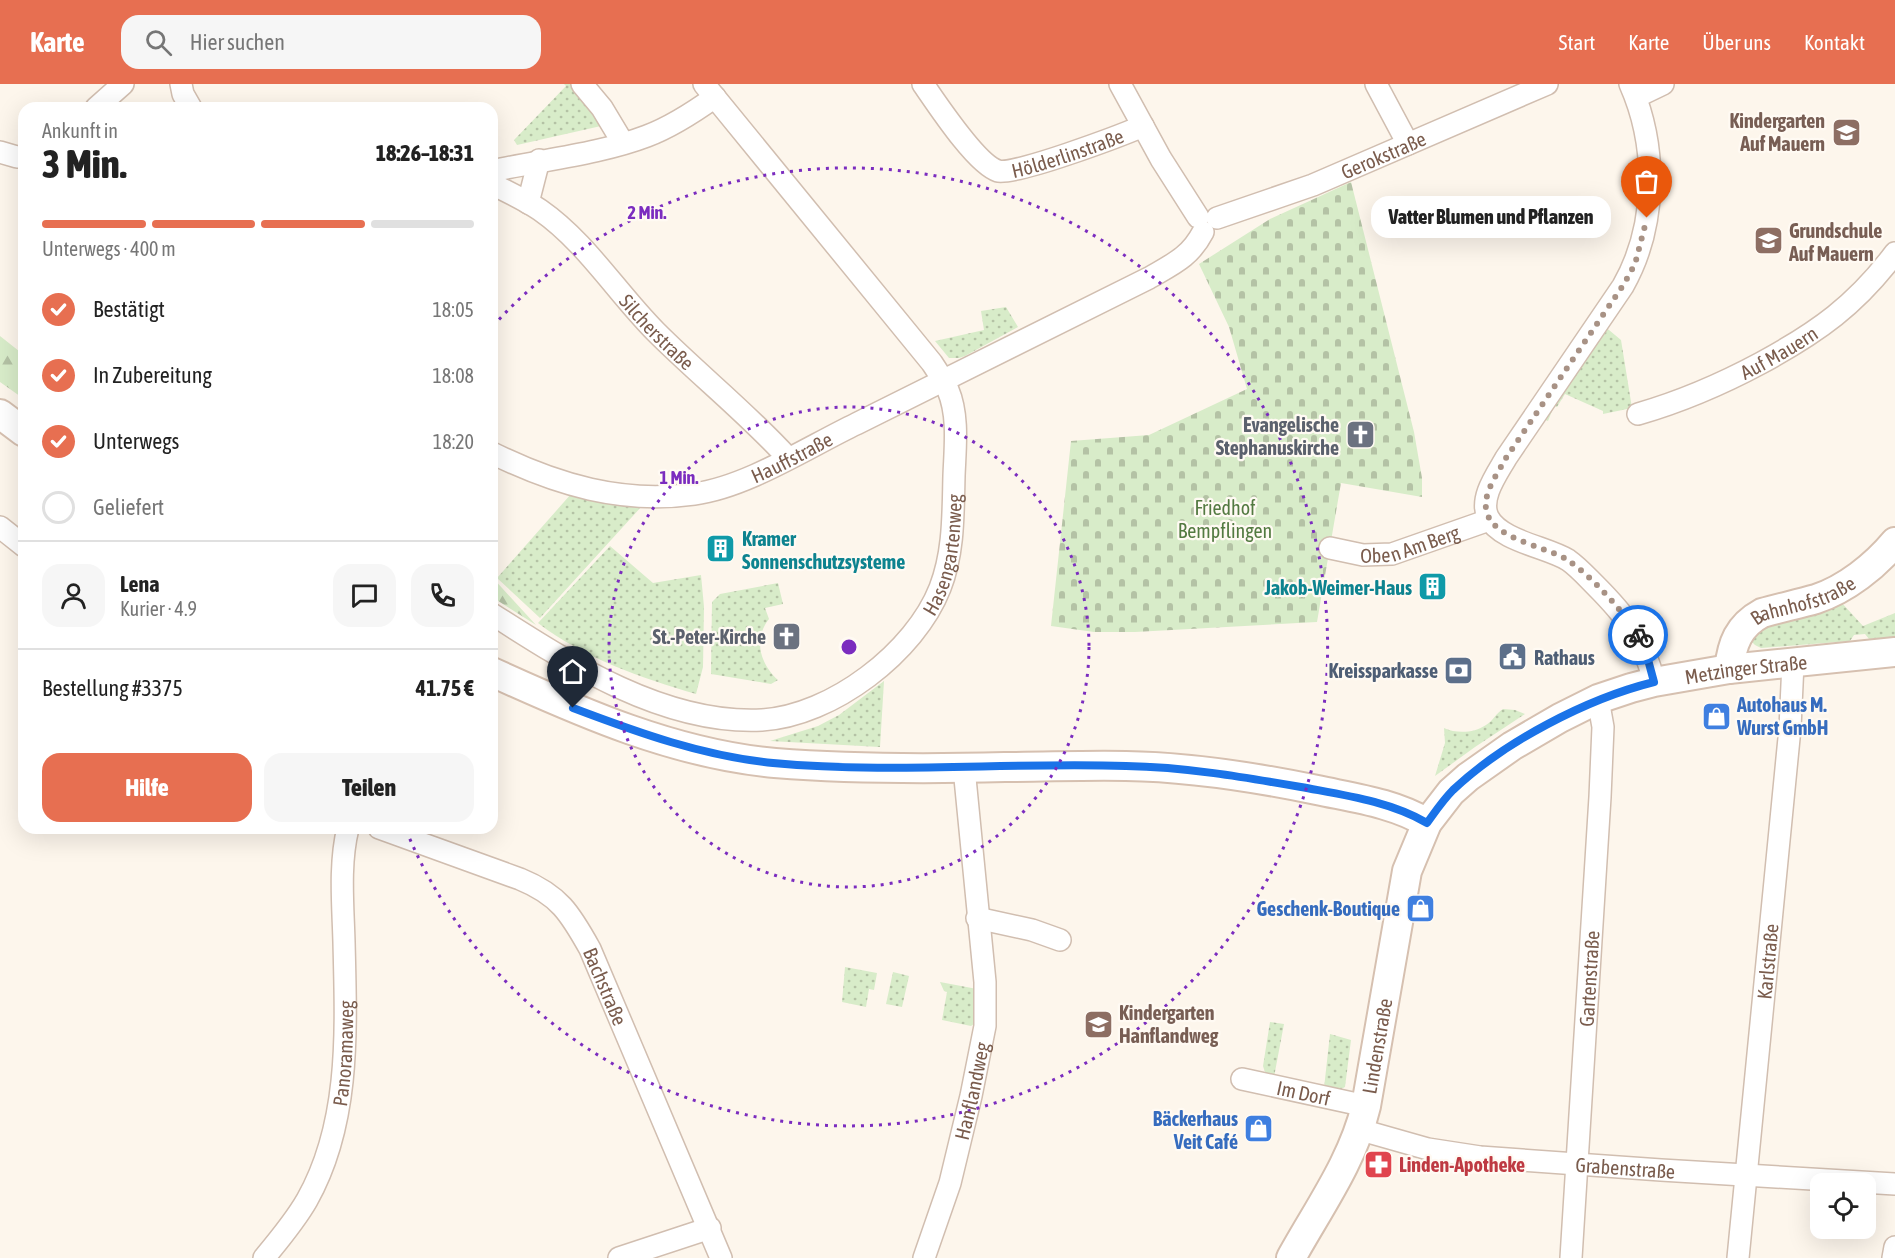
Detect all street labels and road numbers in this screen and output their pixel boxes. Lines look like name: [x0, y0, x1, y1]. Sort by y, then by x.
street label: Hölderlinstraße: [1009, 123, 1127, 182]
street label: Gerokstraße: [1337, 126, 1429, 183]
street label: Silcherstraße: [615, 289, 699, 374]
street label: Auf Mauern: [1736, 321, 1821, 383]
street label: Hauffstraße: [747, 427, 836, 487]
street label: Hasengartenweg: [917, 493, 965, 619]
street label: Oben Am Berg: [1360, 520, 1463, 567]
street label: Bahnhofstraße: [1746, 571, 1859, 629]
street label: Metzinger Straße: [1683, 650, 1808, 688]
street label: Karlstraße: [1752, 922, 1782, 1000]
street label: Gartenstraße: [1574, 930, 1603, 1027]
street label: Bachstraße: [579, 944, 632, 1028]
street label: Lindenstraße: [1357, 997, 1396, 1096]
street label: Panoramaweg: [327, 1000, 357, 1108]
street label: Hanflandweg: [949, 1040, 993, 1142]
street label: Im Dorf: [1275, 1075, 1333, 1109]
street label: Grabenstraße: [1575, 1152, 1676, 1182]

